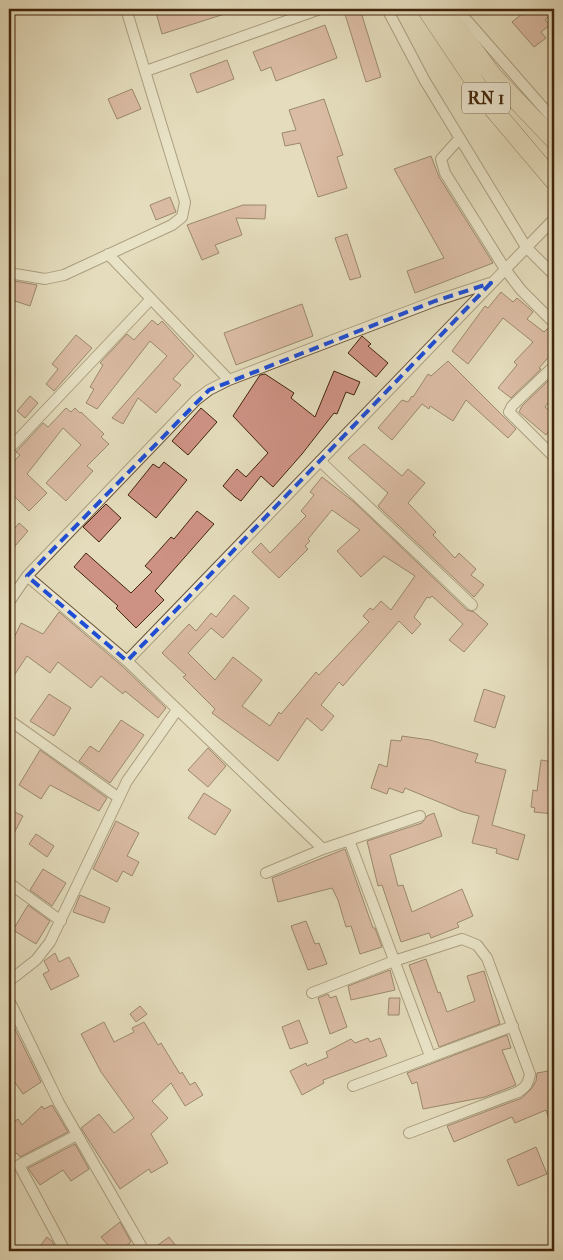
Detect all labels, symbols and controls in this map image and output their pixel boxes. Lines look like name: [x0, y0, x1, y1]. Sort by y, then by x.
road number: RN 1: [462, 82, 510, 114]

